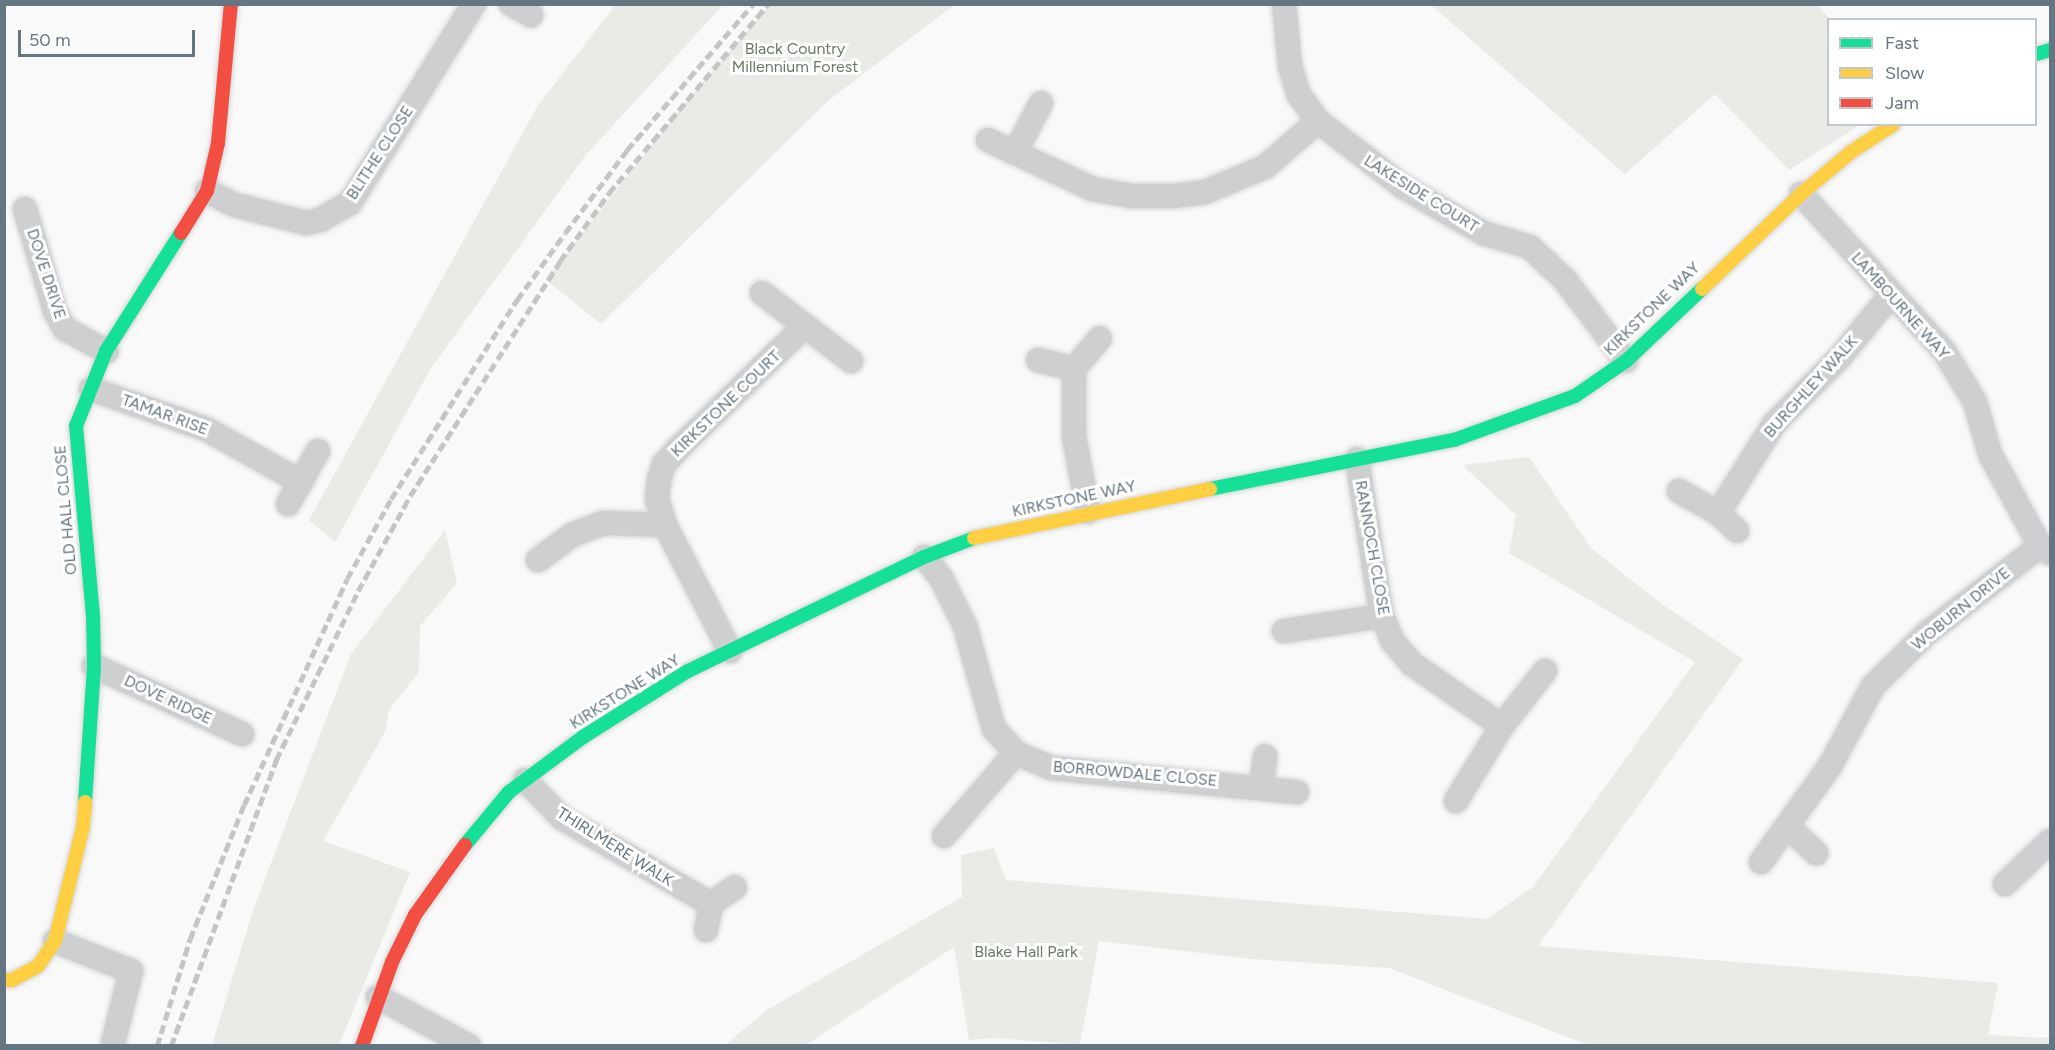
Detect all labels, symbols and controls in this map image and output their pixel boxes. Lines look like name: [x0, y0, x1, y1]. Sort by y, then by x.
scale bar: [21, 18, 198, 56]
legend: [1827, 18, 2037, 126]
text: 50 m: [29, 29, 71, 51]
text: Fast: [1885, 32, 1919, 54]
park label: Black Country Millennium Forest: [732, 39, 858, 77]
text: Slow: [1885, 62, 1924, 84]
text: Jam: [1885, 92, 1919, 114]
street label: BLITHE CLOSE: [343, 102, 417, 204]
street label: LAKESIDE COURT: [1360, 151, 1482, 237]
street label: DOVE DRIVE: [22, 226, 70, 322]
street label: LAMBOURNE WAY: [1847, 249, 1953, 363]
street label: KIRKSTONE WAY: [1600, 258, 1704, 360]
street label: BURGHLEY WALK: [1760, 332, 1862, 442]
street label: KIRKSTONE COURT: [667, 347, 785, 461]
street label: TAMAR RISE: [119, 390, 211, 440]
street label: OLD HALL CLOSE: [51, 444, 81, 576]
street label: KIRKSTONE WAY: [1010, 477, 1138, 521]
street label: RANNOCH CLOSE: [1351, 479, 1393, 617]
street label: WOBURN DRIVE: [1908, 563, 2014, 655]
street label: KIRKSTONE WAY: [567, 650, 683, 734]
street label: DOVE RIDGE: [121, 671, 215, 729]
street label: BORROWDALE CLOSE: [1052, 757, 1218, 791]
street label: THIRLMERE WALK: [553, 803, 677, 891]
park label: Blake Hall Park: [974, 942, 1078, 962]

